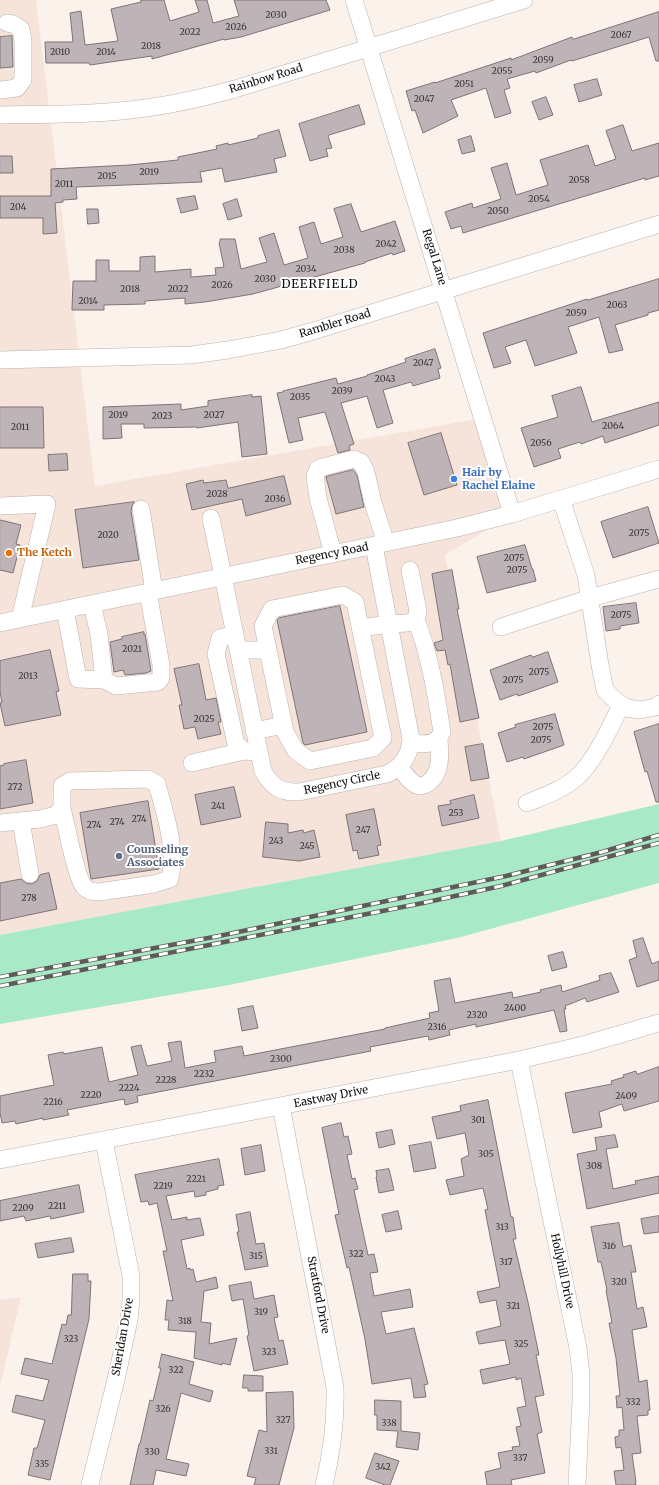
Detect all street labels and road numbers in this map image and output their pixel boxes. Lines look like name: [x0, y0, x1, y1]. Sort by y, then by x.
street label: Rainbow Road: [228, 62, 304, 96]
street label: Regal Lane: [419, 227, 449, 287]
street label: Rambler Road: [298, 307, 372, 341]
street label: Regency Road: [294, 540, 370, 568]
street label: Regency Circle: [303, 768, 381, 798]
street label: Eastway Drive: [293, 1083, 369, 1111]
street label: Hollyhill Drive: [548, 1232, 576, 1310]
street label: Stratford Drive: [304, 1255, 332, 1335]
street label: Sheridan Drive: [110, 1297, 136, 1377]

